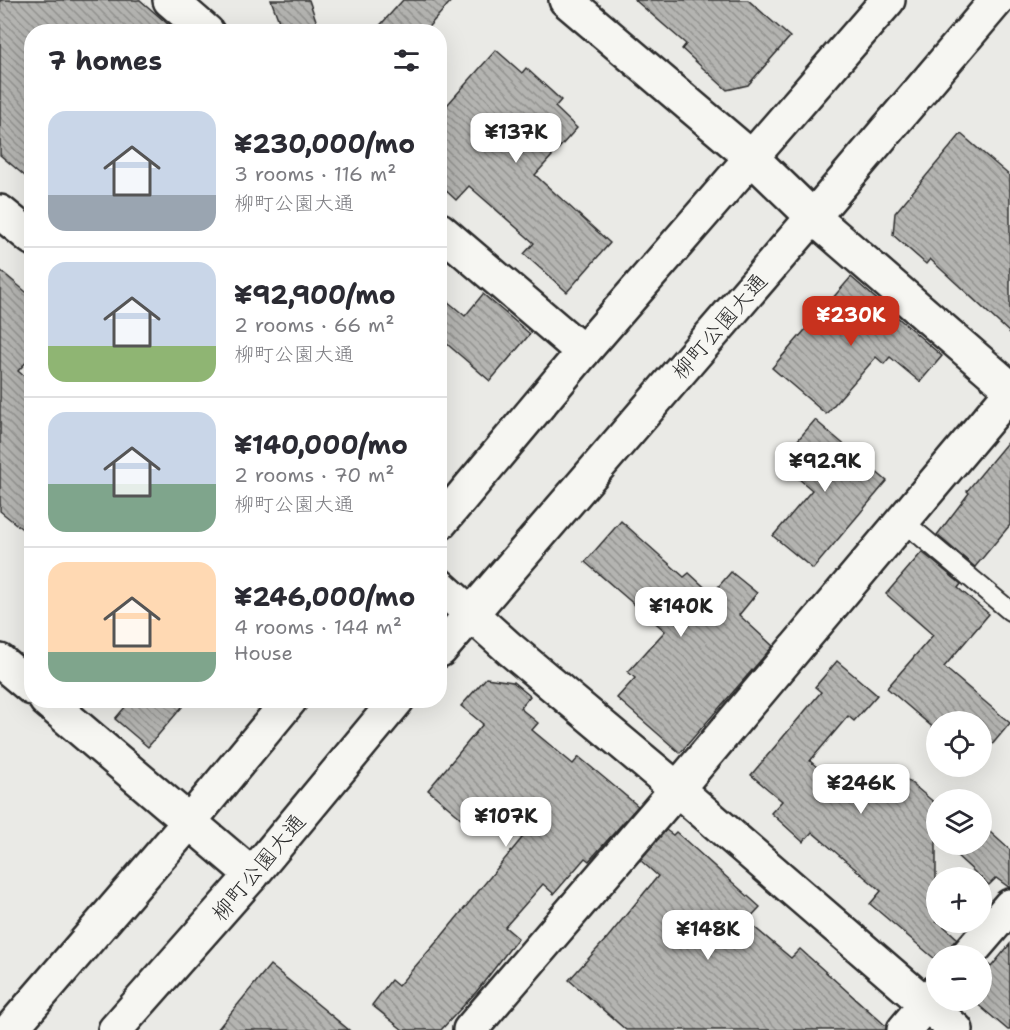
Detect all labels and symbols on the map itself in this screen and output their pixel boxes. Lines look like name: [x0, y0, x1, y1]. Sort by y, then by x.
pin: ¥137K: [474, 113, 558, 164]
street label: 柳町公園大通: [665, 267, 774, 386]
pin: ¥230K: [809, 296, 893, 347]
pin: ¥92.9K: [776, 442, 874, 493]
pin: ¥140K: [639, 587, 723, 638]
pin: ¥246K: [819, 764, 903, 815]
pin: ¥107K: [464, 797, 548, 848]
street label: 柳町公園大通: [205, 807, 312, 927]
pin: ¥148K: [666, 910, 750, 961]

